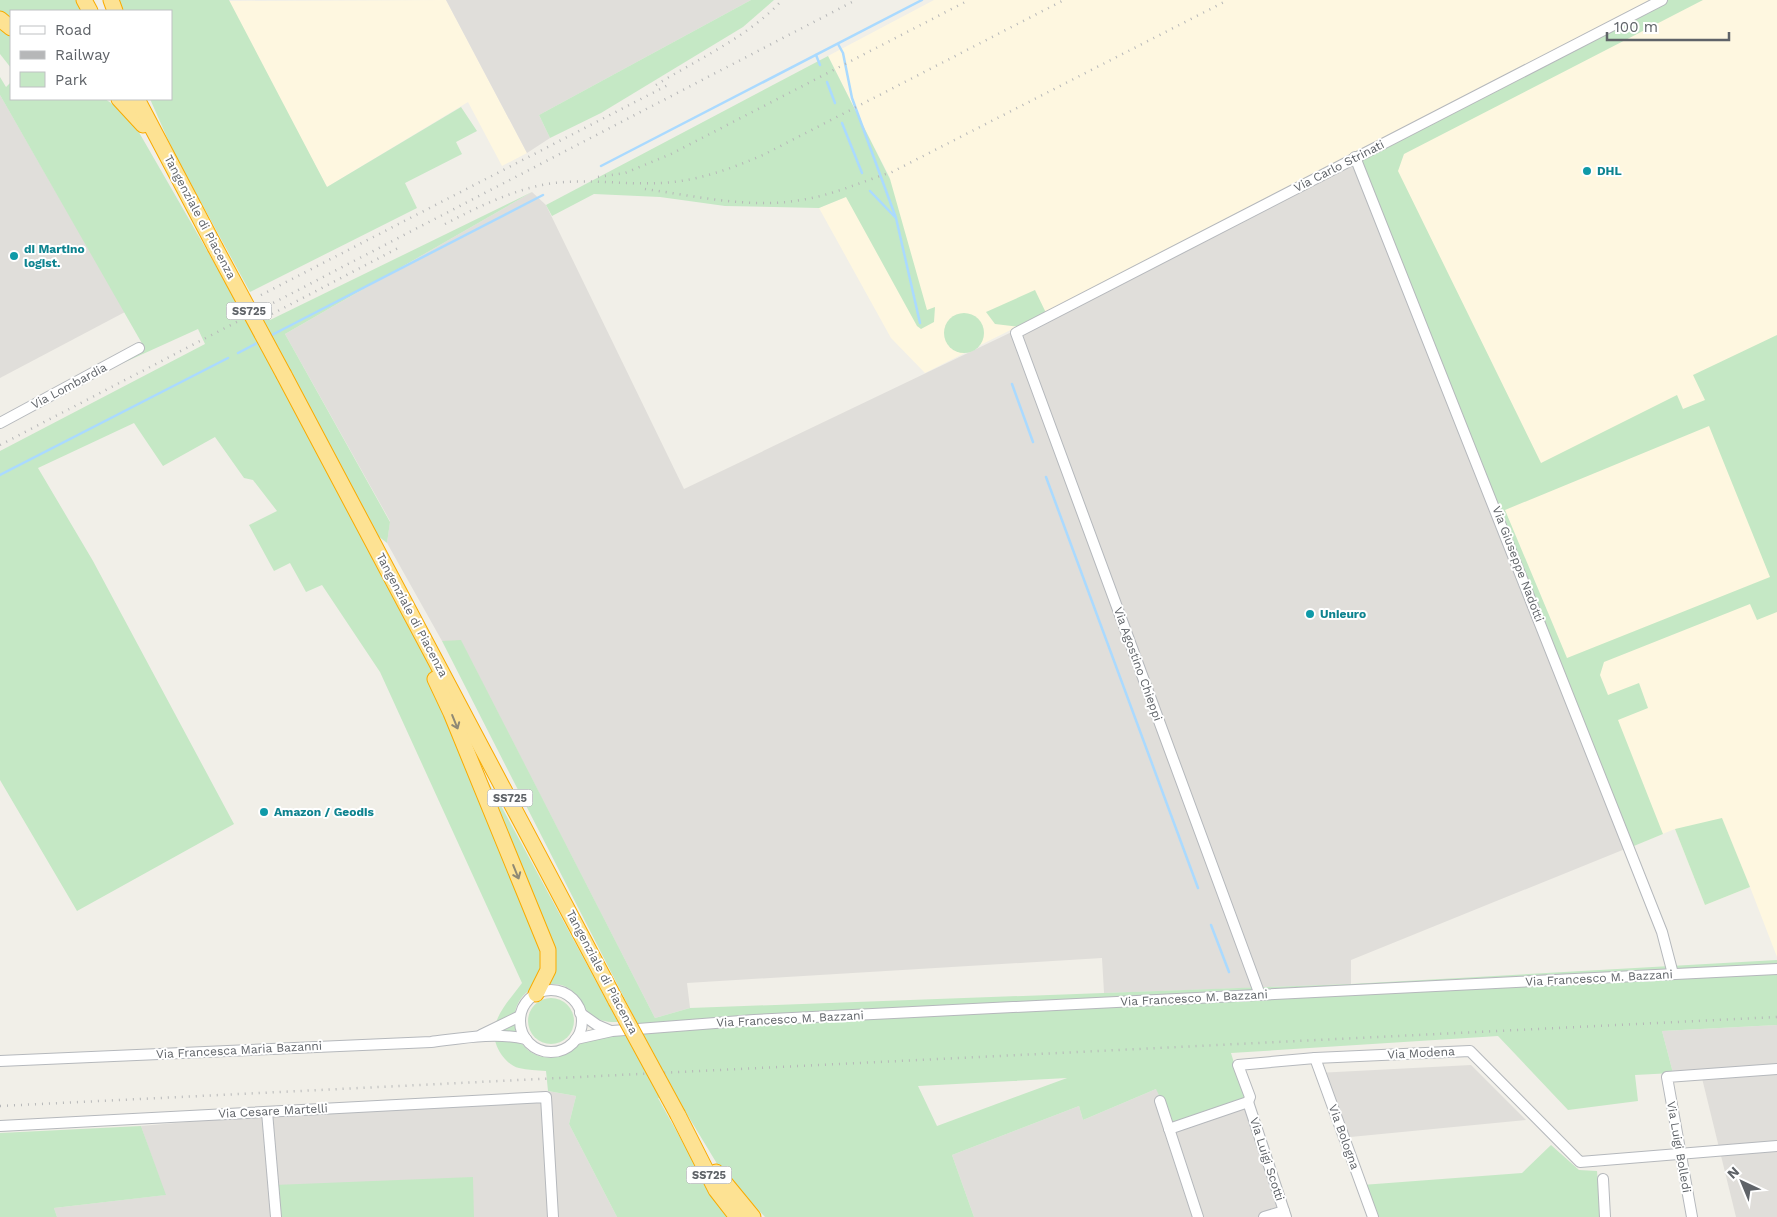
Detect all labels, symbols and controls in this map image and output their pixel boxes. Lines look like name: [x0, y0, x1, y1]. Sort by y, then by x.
legend: [10, 10, 172, 100]
scale bar: [1607, 10, 1730, 42]
text: 100 m: [1614, 18, 1658, 36]
text: Road: [55, 21, 92, 39]
text: Railway: [55, 46, 110, 64]
text: Park: [55, 71, 88, 89]
street label: Via Carlo Strinati: [1292, 137, 1386, 195]
street label: Tangenziale di Piacenza: [161, 153, 239, 282]
place label: DHL: [1597, 164, 1622, 178]
marker: DHL: [1581, 165, 1593, 177]
place label: di Martino logist.: [24, 242, 85, 270]
marker: di Martino logist.: [8, 250, 20, 262]
road number: SS725: [226, 302, 272, 320]
street label: Via Lombardia: [29, 360, 109, 412]
street label: Via Giuseppe Nadotti: [1489, 504, 1547, 624]
street label: Tangenziale di Piacenza: [373, 551, 451, 680]
street label: Via Agostino Chieppi: [1111, 605, 1165, 723]
place label: Unieuro: [1320, 607, 1366, 621]
marker: Unieuro: [1304, 608, 1316, 620]
one-way arrow: [451, 714, 460, 729]
road number: SS725: [488, 790, 532, 806]
place label: Amazon / Geodis: [274, 805, 374, 819]
marker: Amazon / Geodis: [258, 806, 270, 818]
one-way arrow: [512, 864, 521, 879]
street label: Tangenziale di Piacenza: [563, 908, 641, 1037]
street label: Via Francesco M. Bazzani: [1525, 967, 1673, 989]
street label: Via Francesco M. Bazzani: [1120, 987, 1268, 1009]
street label: Via Francesco M. Bazzani: [716, 1008, 864, 1030]
street label: Via Francesca Maria Bazanni: [156, 1039, 322, 1061]
street label: Via Modena: [1387, 1044, 1455, 1062]
street label: Via Luigi Bolledi: [1664, 1100, 1694, 1194]
street label: Via Cesare Martelli: [218, 1101, 328, 1121]
street label: Via Bologna: [1326, 1103, 1362, 1172]
street label: Via Luigi Scotti: [1247, 1116, 1287, 1202]
north arrow: [1717, 1157, 1767, 1207]
text: N: [1724, 1163, 1742, 1182]
road number: SS725: [686, 1166, 732, 1184]

